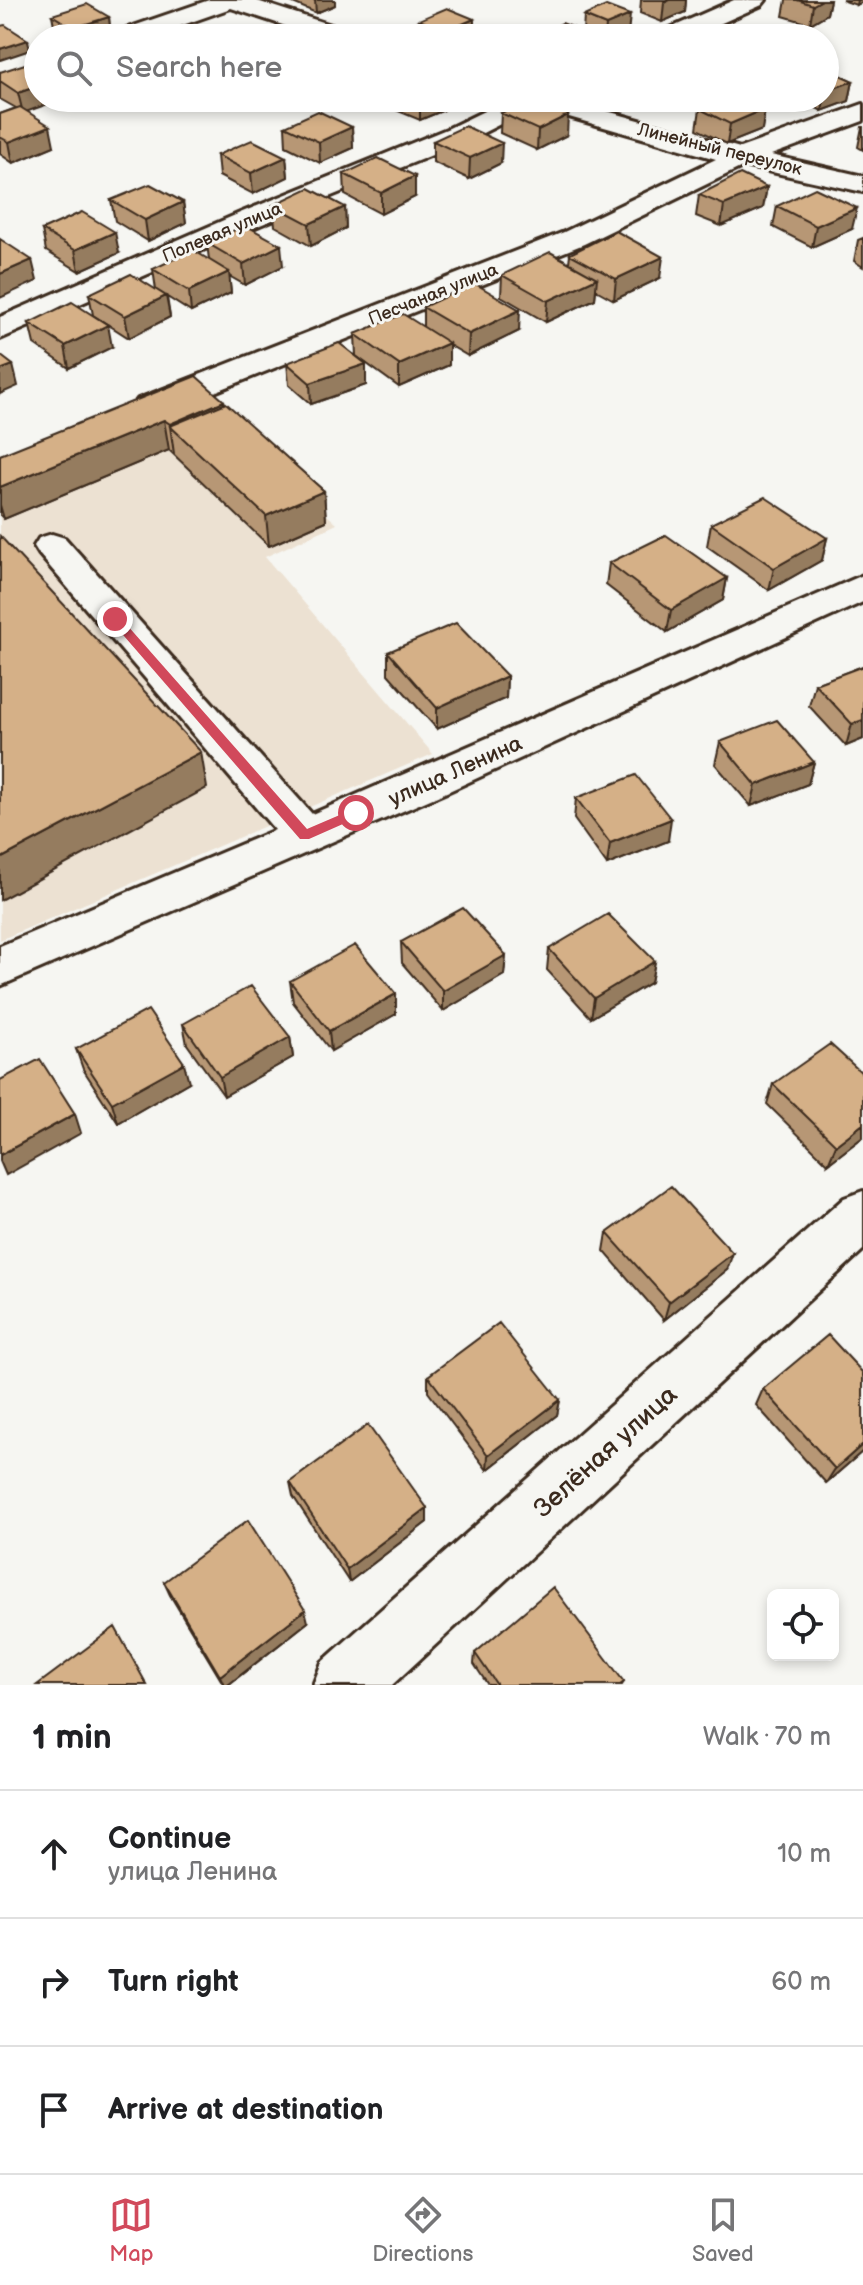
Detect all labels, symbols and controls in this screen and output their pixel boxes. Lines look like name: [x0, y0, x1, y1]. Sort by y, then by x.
search box: [24, 24, 839, 112]
icon: search: [52, 46, 96, 90]
text: Search here: [116, 50, 282, 86]
street label: Линейный переулок: [635, 119, 805, 180]
street label: Полевая улица: [159, 198, 285, 267]
street label: Песчаная улица: [365, 259, 501, 330]
route end: [97, 601, 133, 637]
street label: улица Ленина: [385, 730, 527, 813]
route start: [338, 795, 374, 831]
street label: Зелёная улица: [528, 1380, 684, 1525]
map controls: [767, 1589, 839, 1661]
button: locate: [767, 1589, 839, 1661]
text: 1 min: [32, 1717, 112, 1758]
text: Walk · 70 m: [703, 1722, 831, 1753]
text: Continue: [108, 1821, 231, 1857]
icon: ahead: [32, 1832, 76, 1876]
text: 10 m: [777, 1839, 831, 1870]
text: улица Ленина: [108, 1857, 277, 1888]
icon: right: [32, 1960, 76, 2004]
text: Turn right: [108, 1964, 239, 2000]
text: 60 m: [771, 1967, 831, 1998]
icon: arrive: [32, 2088, 76, 2132]
text: Arrive at destination: [108, 2092, 384, 2128]
tab: Map: [109, 2193, 154, 2268]
tab: Directions: [372, 2193, 473, 2268]
tab: Saved: [692, 2193, 754, 2268]

